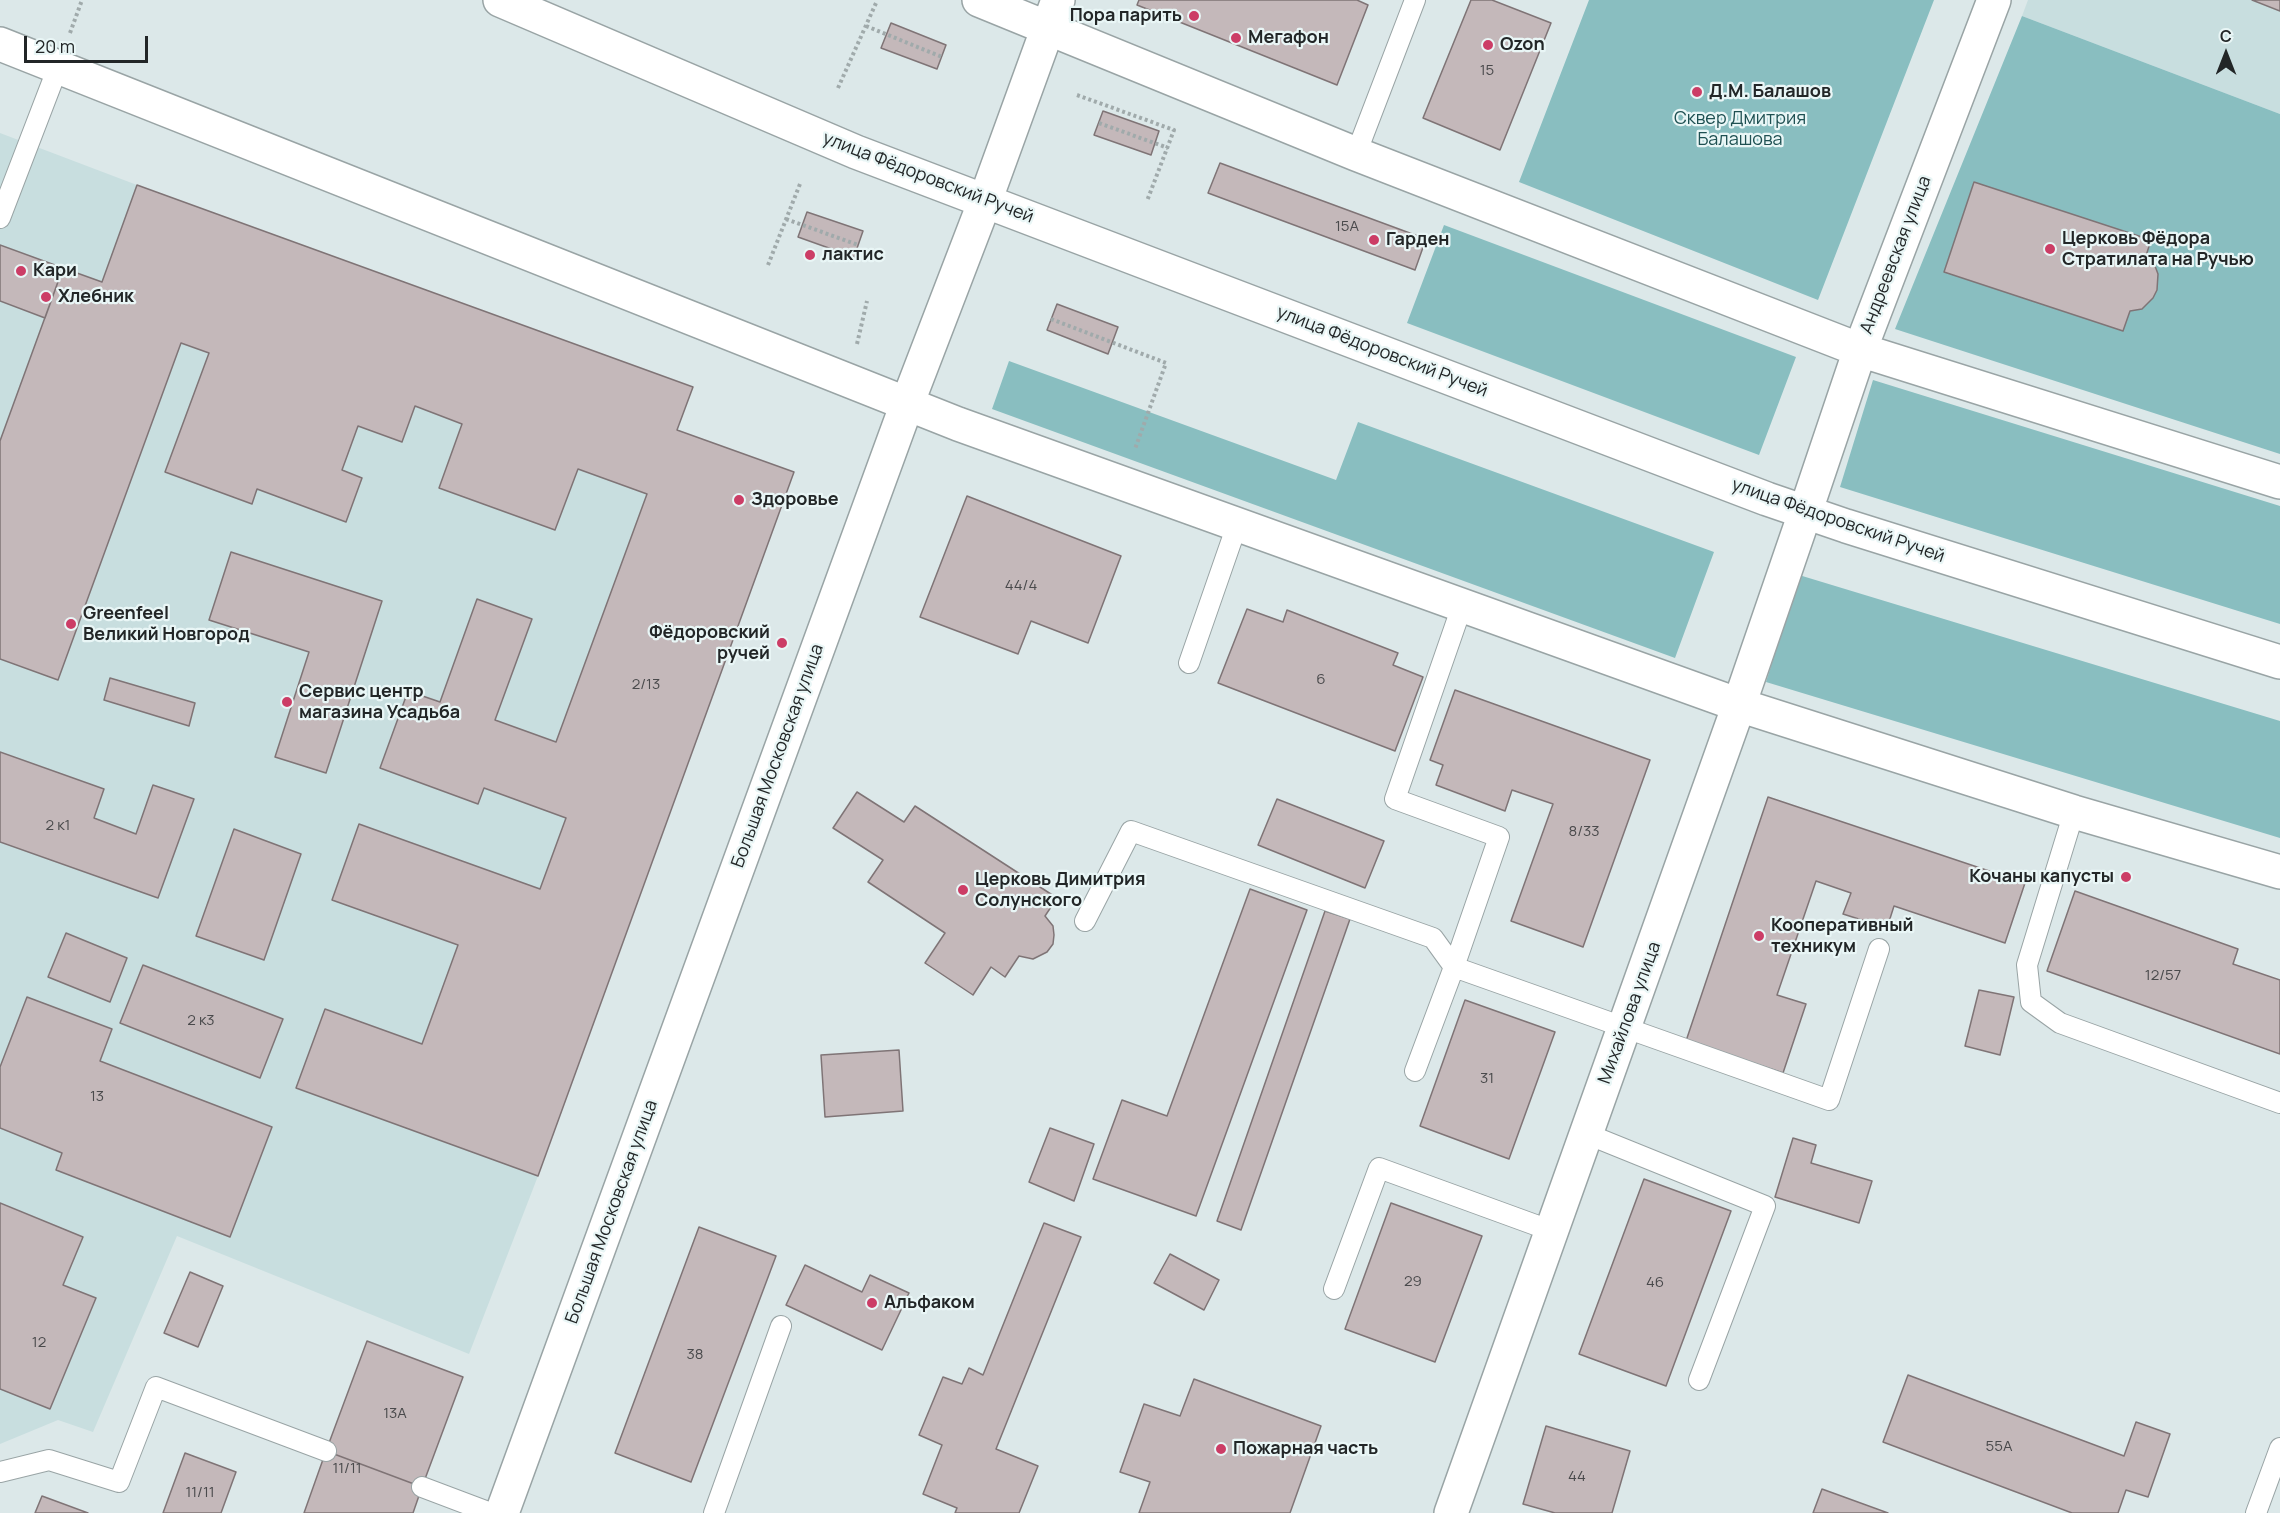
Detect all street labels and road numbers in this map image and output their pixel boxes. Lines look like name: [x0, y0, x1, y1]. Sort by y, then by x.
street label: улица Фёдоровский Ручей: [820, 128, 1036, 228]
street label: Андреевская улица: [1856, 173, 1936, 337]
street label: улица Фёдоровский Ручей: [1274, 302, 1490, 402]
street label: улица Фёдоровский Ручей: [1729, 474, 1947, 568]
street label: Большая Московская улица: [727, 641, 829, 871]
street label: Михайлова улица: [1594, 939, 1666, 1087]
street label: Большая Московская улица: [561, 1097, 663, 1327]

